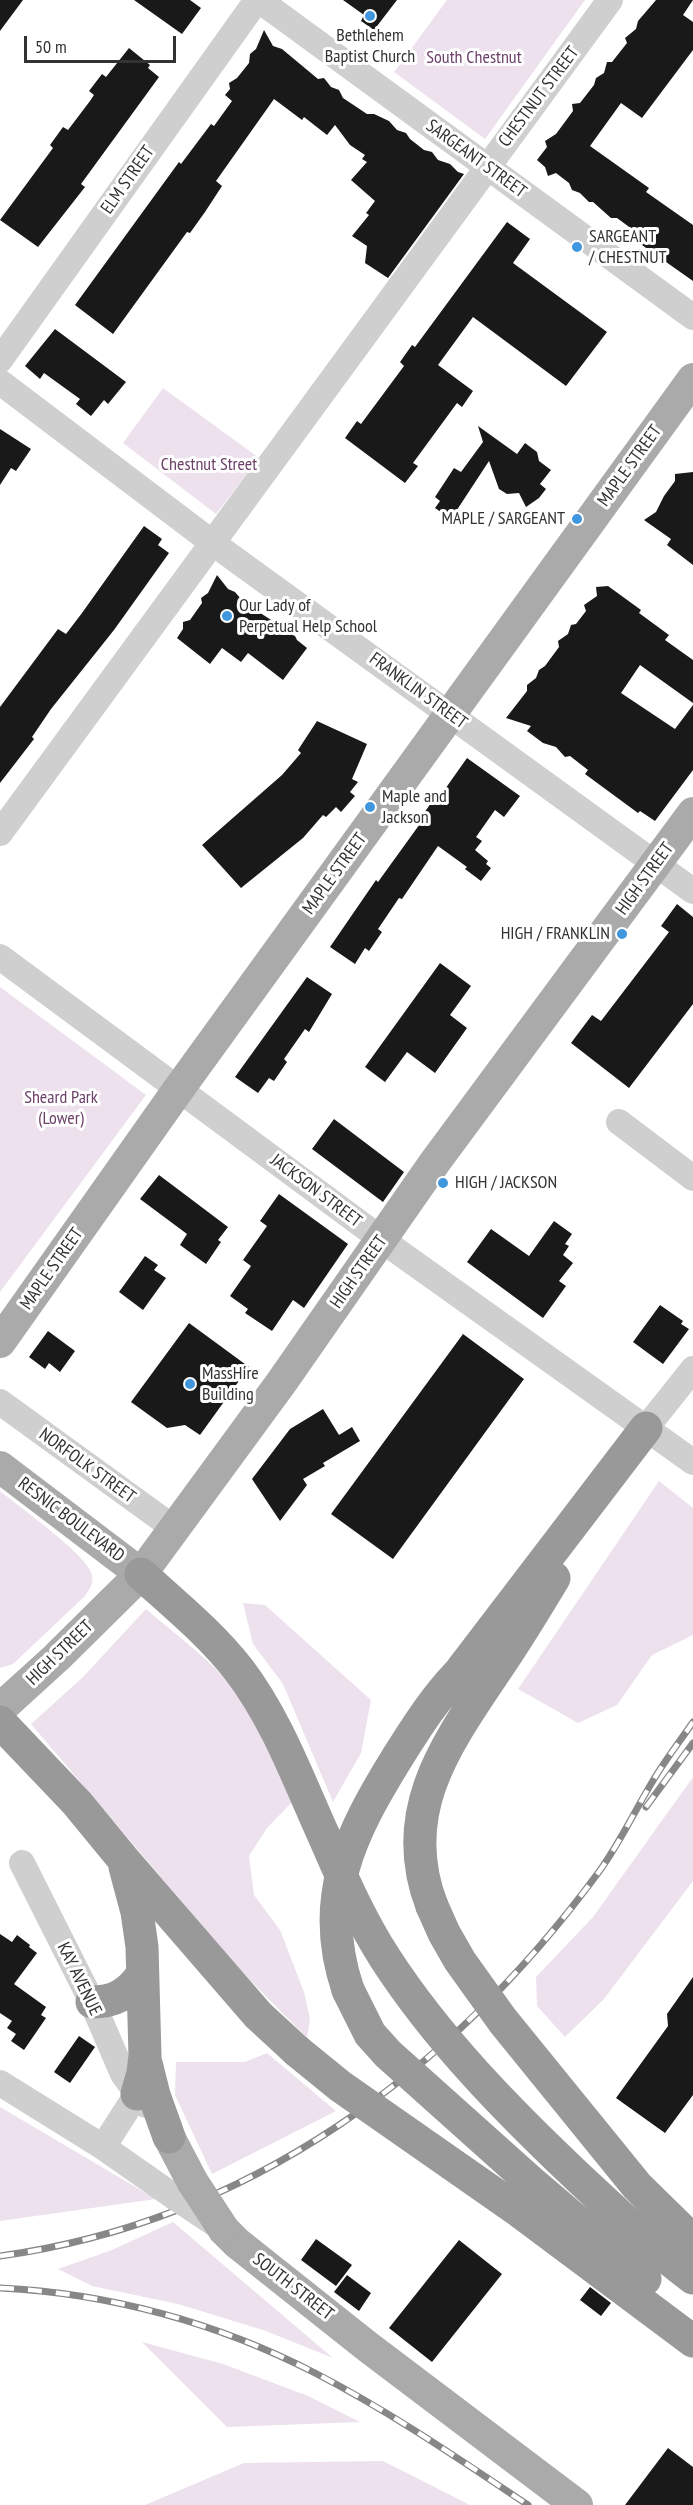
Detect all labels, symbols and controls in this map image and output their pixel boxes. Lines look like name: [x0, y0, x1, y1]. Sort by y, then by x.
marker: Bethlehem Baptist Church: [363, 9, 377, 23]
scale bar: [27, 24, 178, 62]
place label: Bethlehem Baptist Church: [325, 25, 415, 68]
text: 50 m: [35, 35, 67, 58]
street label: CHESTNUT STREET: [494, 43, 584, 151]
park label: South Chestnut: [426, 47, 522, 69]
street label: SARGEANT STREET: [422, 115, 530, 203]
street label: ELM STREET: [97, 142, 159, 218]
place label: SARGEANT / CHESTNUT: [589, 226, 667, 268]
marker: SARGEANT / CHESTNUT: [570, 240, 584, 254]
street label: MAPLE STREET: [593, 421, 667, 511]
park label: Chestnut Street: [161, 454, 257, 476]
place label: MAPLE / SARGEANT: [442, 508, 565, 530]
marker: MAPLE / SARGEANT: [570, 512, 584, 526]
place label: Our Lady of Perpetual Help School: [239, 595, 377, 638]
marker: Our Lady of Perpetual Help School: [220, 609, 234, 623]
street label: FRANKLIN STREET: [365, 648, 471, 734]
place label: Maple and Jackson: [382, 786, 447, 828]
marker: Maple and Jackson: [363, 800, 377, 814]
street label: MAPLE STREET: [298, 829, 372, 919]
street label: HIGH STREET: [612, 839, 678, 919]
place label: HIGH / FRANKLIN: [501, 923, 610, 945]
marker: HIGH / FRANKLIN: [615, 927, 629, 941]
park label: Sheard Park (Lower): [24, 1087, 98, 1130]
street label: JACKSON STREET: [266, 1150, 366, 1232]
place label: HIGH / JACKSON: [455, 1172, 557, 1194]
marker: HIGH / JACKSON: [436, 1176, 450, 1190]
street label: MAPLE STREET: [16, 1224, 88, 1314]
street label: HIGH STREET: [326, 1231, 392, 1313]
place label: MassHire Building: [202, 1363, 259, 1406]
marker: MassHire Building: [183, 1377, 197, 1391]
street label: NORFOLK STREET: [35, 1424, 139, 1508]
street label: RESNIC BOULEVARD: [14, 1473, 128, 1567]
street label: HIGH STREET: [22, 1616, 98, 1690]
street label: KAY AVENUE: [52, 1939, 106, 2019]
street label: SOUTH STREET: [248, 2249, 338, 2325]

